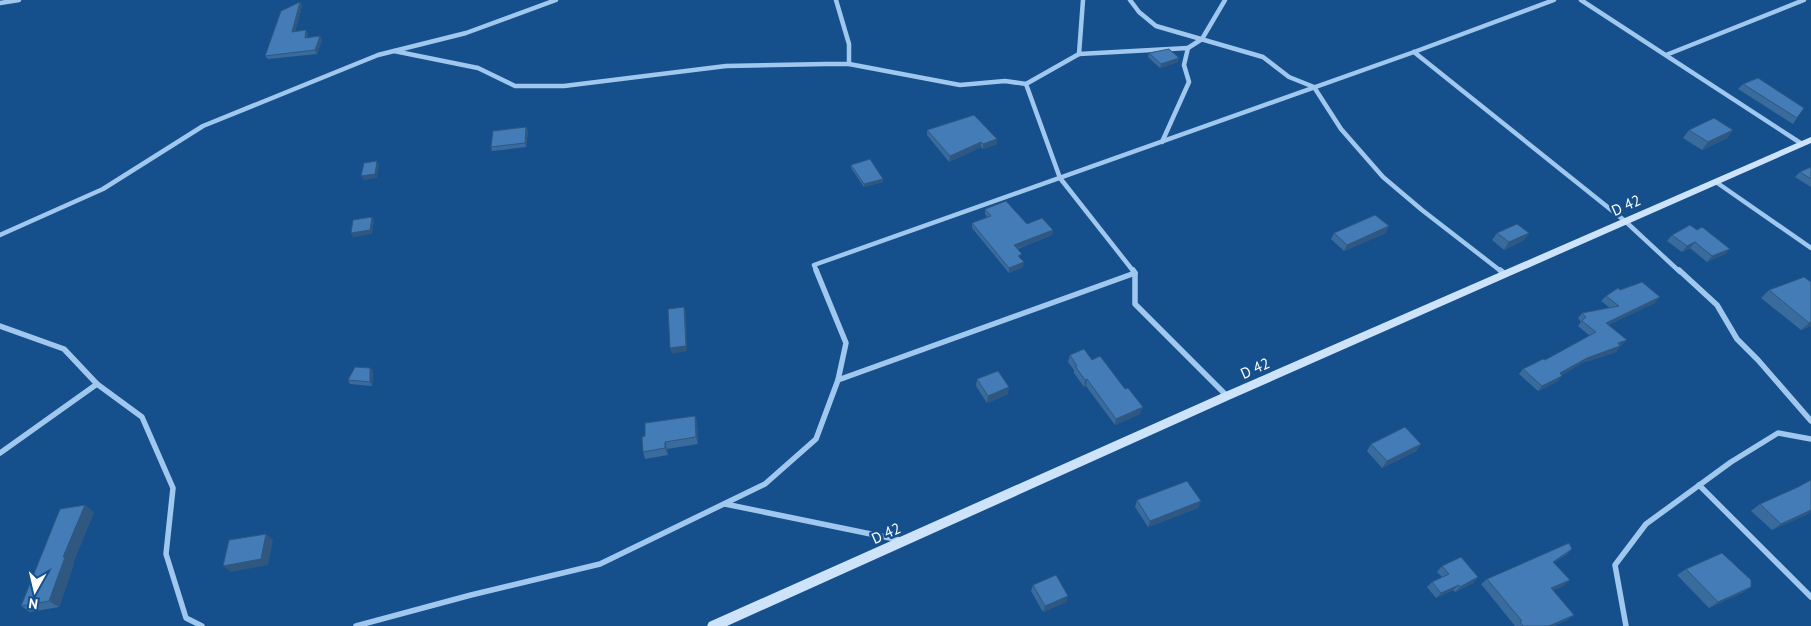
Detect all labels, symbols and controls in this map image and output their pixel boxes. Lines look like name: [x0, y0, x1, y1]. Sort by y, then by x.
street label: D 42: [1608, 190, 1644, 220]
street label: D 42: [1237, 353, 1273, 383]
street label: D 42: [868, 518, 904, 548]
north arrow: [10, 566, 60, 616]
text: N: [27, 594, 39, 613]

